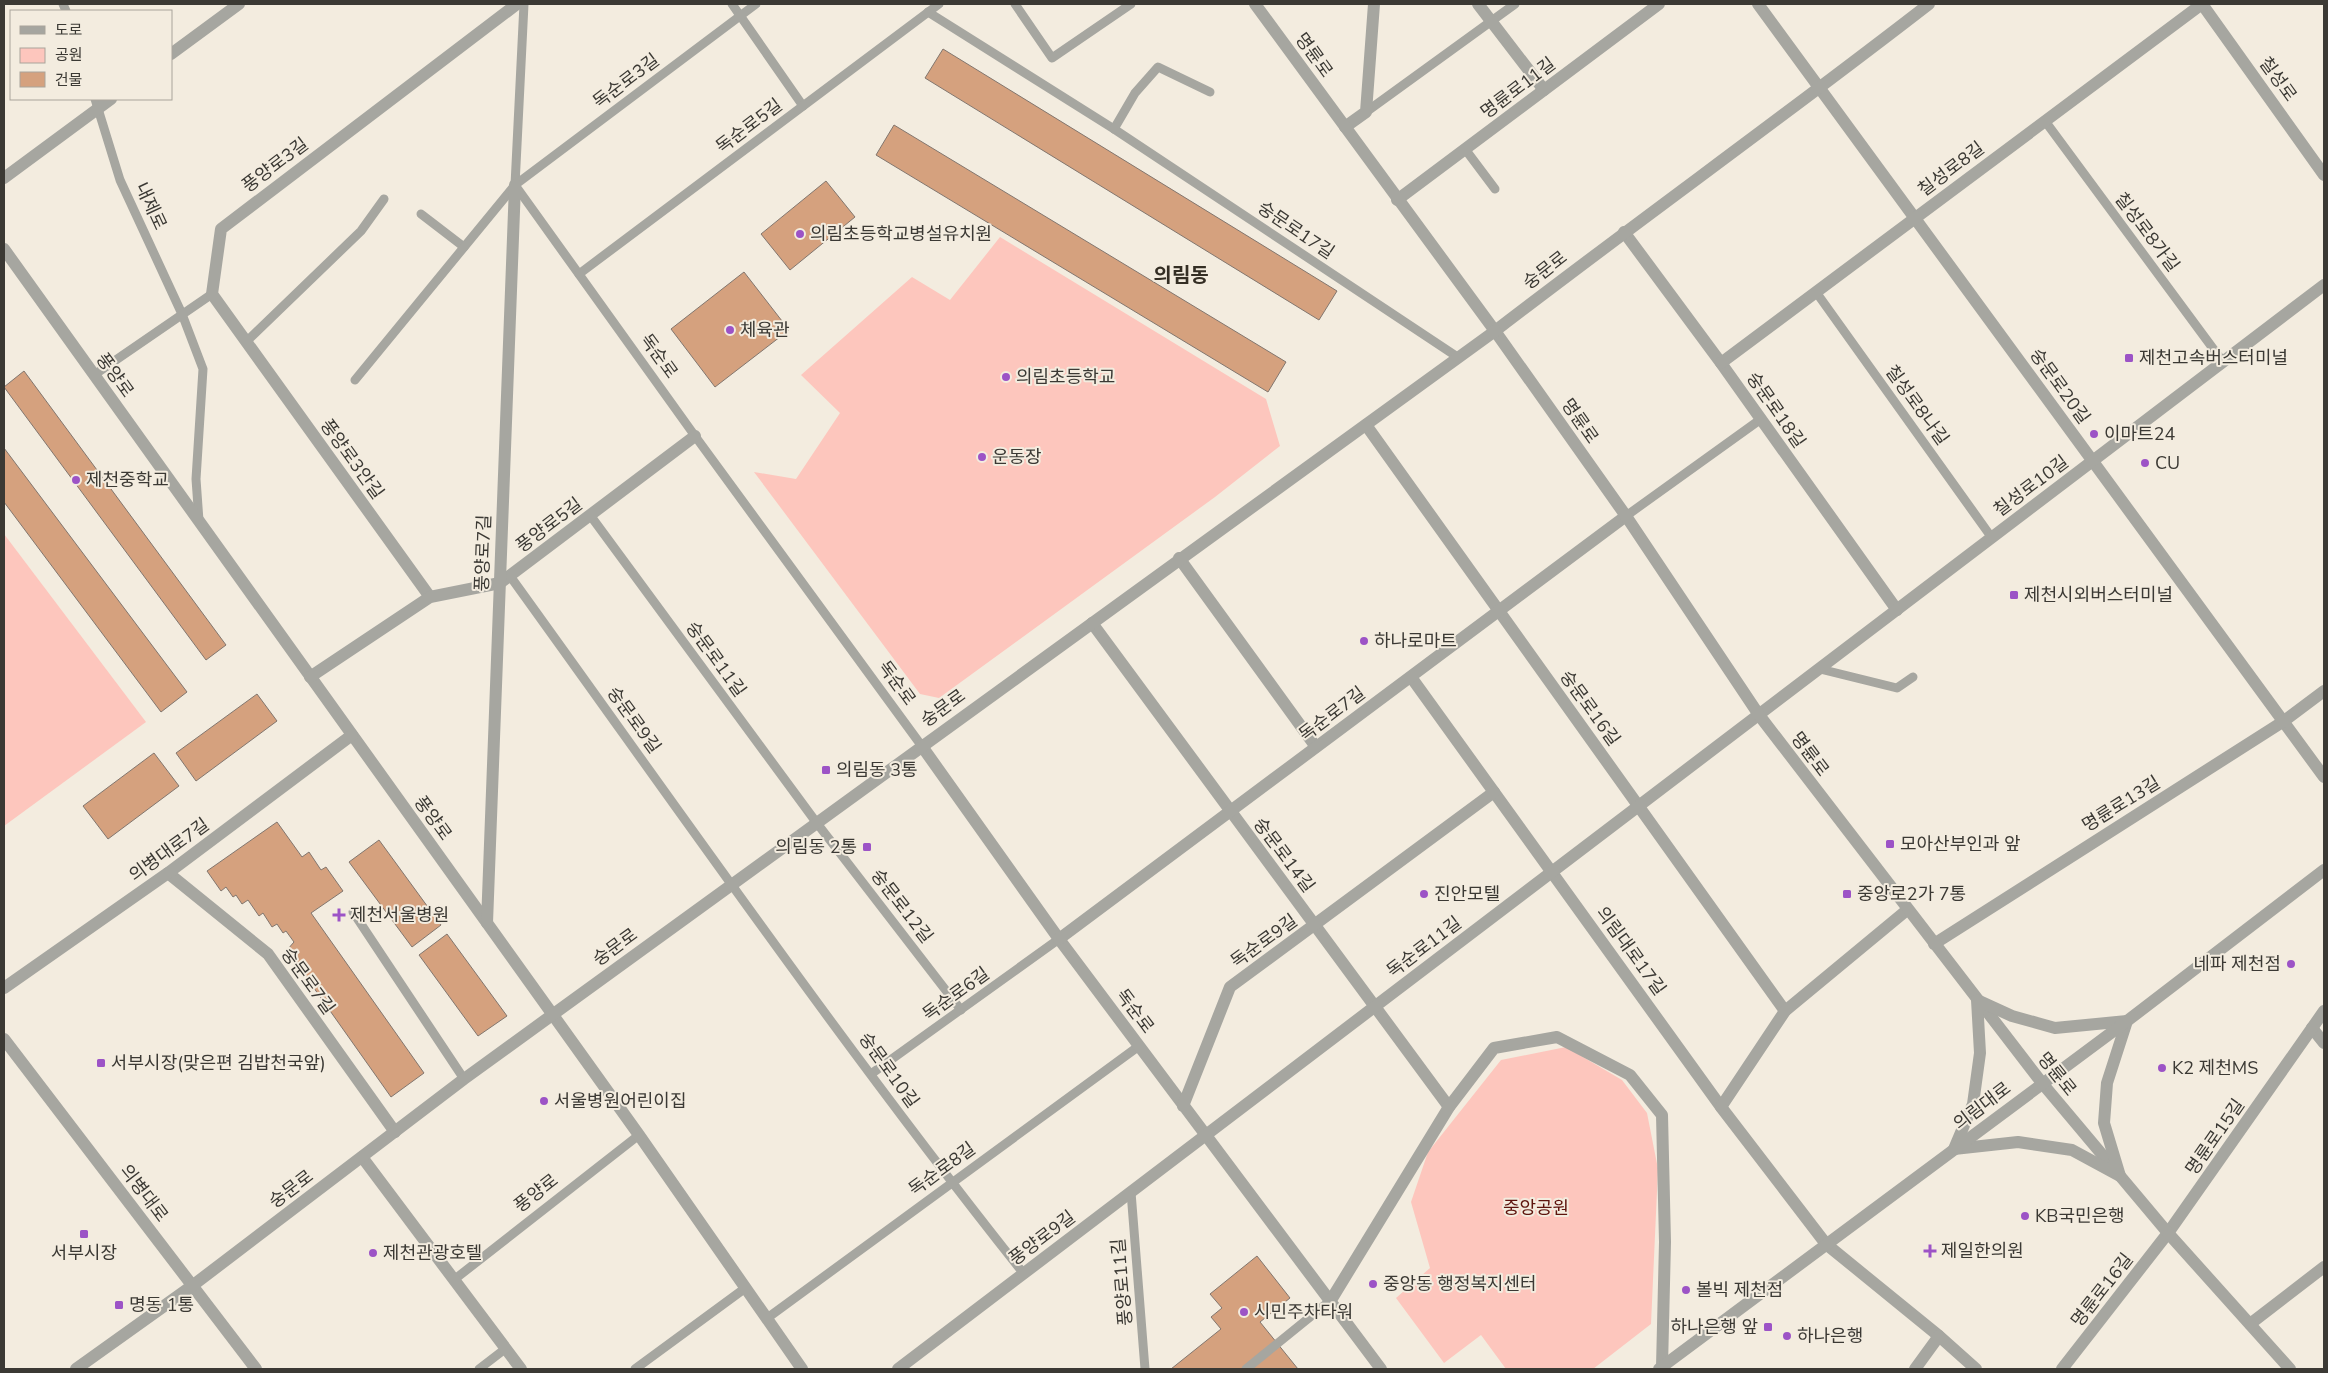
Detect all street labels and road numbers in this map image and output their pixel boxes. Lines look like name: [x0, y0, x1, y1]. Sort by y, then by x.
street label: 명륜로: [1290, 28, 1338, 82]
street label: 독순로3길: [588, 48, 664, 114]
street label: 명륜로11길: [1476, 52, 1560, 124]
street label: 칠성로: [2254, 52, 2302, 106]
street label: 독순로5길: [711, 93, 787, 159]
street label: 풍양로3길: [237, 132, 313, 198]
street label: 칠성로8길: [1913, 136, 1989, 202]
street label: 내제로: [130, 178, 172, 234]
street label: 칠성로8가길: [2109, 187, 2185, 277]
street label: 숭문로17길: [1253, 195, 1339, 265]
street label: 숭문로: [1518, 245, 1572, 295]
street label: 독순로: [635, 329, 683, 383]
street label: 숭문로20길: [2024, 343, 2096, 429]
street label: 풍양로: [91, 348, 139, 402]
street label: 칠성로8나길: [1880, 360, 1954, 450]
street label: 숭문로18길: [1741, 367, 1811, 453]
street label: 명륜로: [1556, 394, 1604, 448]
street label: 풍양로3안길: [315, 414, 389, 504]
street label: 칠성로10길: [1989, 450, 2073, 522]
street label: 풍양로5길: [511, 492, 587, 558]
street label: 풍양로7길: [470, 514, 496, 592]
street label: 숭문로11길: [680, 616, 752, 702]
street label: 독순로: [873, 656, 921, 710]
street label: 숭문로16길: [1554, 665, 1626, 751]
street label: 독순로7길: [1294, 681, 1370, 747]
street label: 숭문로9길: [602, 682, 666, 758]
street label: 숭문로: [916, 684, 970, 732]
street label: 명륜로: [1785, 727, 1835, 781]
street label: 명륜로13길: [2077, 771, 2165, 837]
street label: 풍양로: [409, 791, 457, 845]
street label: 의병대로7길: [124, 813, 214, 887]
street label: 숭문로14길: [1248, 813, 1320, 897]
street label: 숭문로12길: [866, 864, 938, 948]
street label: 의림대로17길: [1591, 902, 1671, 1000]
street label: 독순로9길: [1226, 909, 1302, 973]
street label: 독순로11길: [1382, 911, 1466, 983]
street label: 숭문로: [588, 923, 642, 971]
street label: 숭문로7길: [276, 943, 340, 1019]
street label: 독순로6길: [918, 962, 994, 1026]
street label: 독순로: [1110, 984, 1160, 1038]
street label: 숭문로10길: [853, 1027, 925, 1113]
street label: 명륜로: [2032, 1047, 2082, 1101]
street label: 의림대로: [1948, 1076, 2016, 1136]
street label: 명륜로15길: [2180, 1094, 2250, 1180]
street label: 독순로8길: [904, 1137, 980, 1201]
street label: 의병대로: [114, 1159, 174, 1227]
street label: 숭문로: [264, 1164, 318, 1214]
street label: 풍양로: [509, 1168, 563, 1218]
street label: 풍양로9길: [1004, 1205, 1080, 1271]
street label: 풍양로11길: [1106, 1237, 1138, 1327]
street label: 명륜로16길: [2066, 1248, 2138, 1332]

